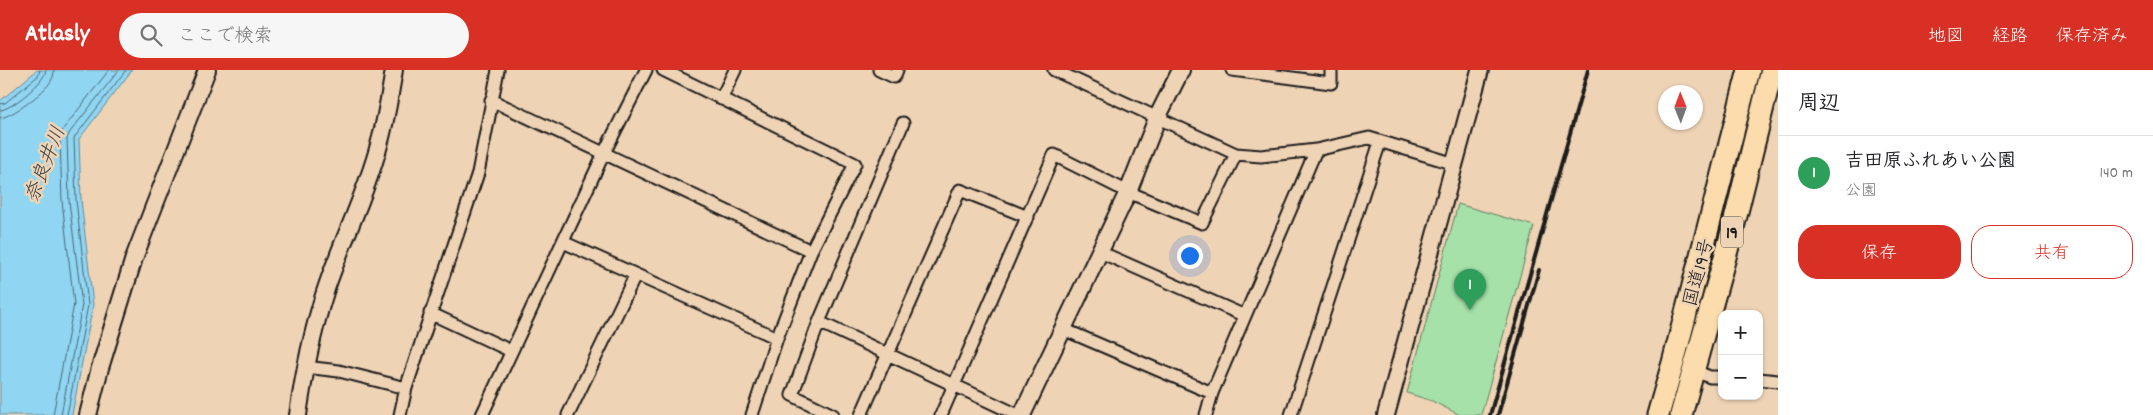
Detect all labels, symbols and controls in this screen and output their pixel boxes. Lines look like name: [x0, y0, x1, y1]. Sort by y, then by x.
search box: [119, 13, 469, 58]
text: Atlasly: [25, 18, 89, 52]
icon: search: [137, 21, 165, 49]
text: ここで検索: [177, 24, 272, 51]
text: 地図: [1928, 25, 1964, 50]
text: 経路: [1992, 25, 2028, 50]
text: 保存済み: [2056, 25, 2128, 50]
north arrow: [1658, 85, 1703, 130]
text: 周辺: [1798, 90, 1840, 120]
water label: 奈良井川: [19, 123, 74, 207]
text: 吉田原ふれあい公園: [1845, 149, 2016, 176]
text: 1: [1812, 162, 1816, 185]
text: 140 m: [2099, 162, 2133, 185]
text: 公園: [1845, 180, 1877, 203]
road number: 19: [1721, 216, 1743, 248]
button: 保存: [1798, 225, 1961, 279]
button: 共有: [1971, 225, 2133, 279]
street label: 国道19号: [1678, 236, 1722, 310]
your location: [1177, 243, 1203, 269]
pin: 1: [1454, 269, 1486, 310]
map controls: [1718, 310, 1763, 400]
button: +: [1718, 310, 1763, 355]
button: −: [1718, 355, 1763, 400]

